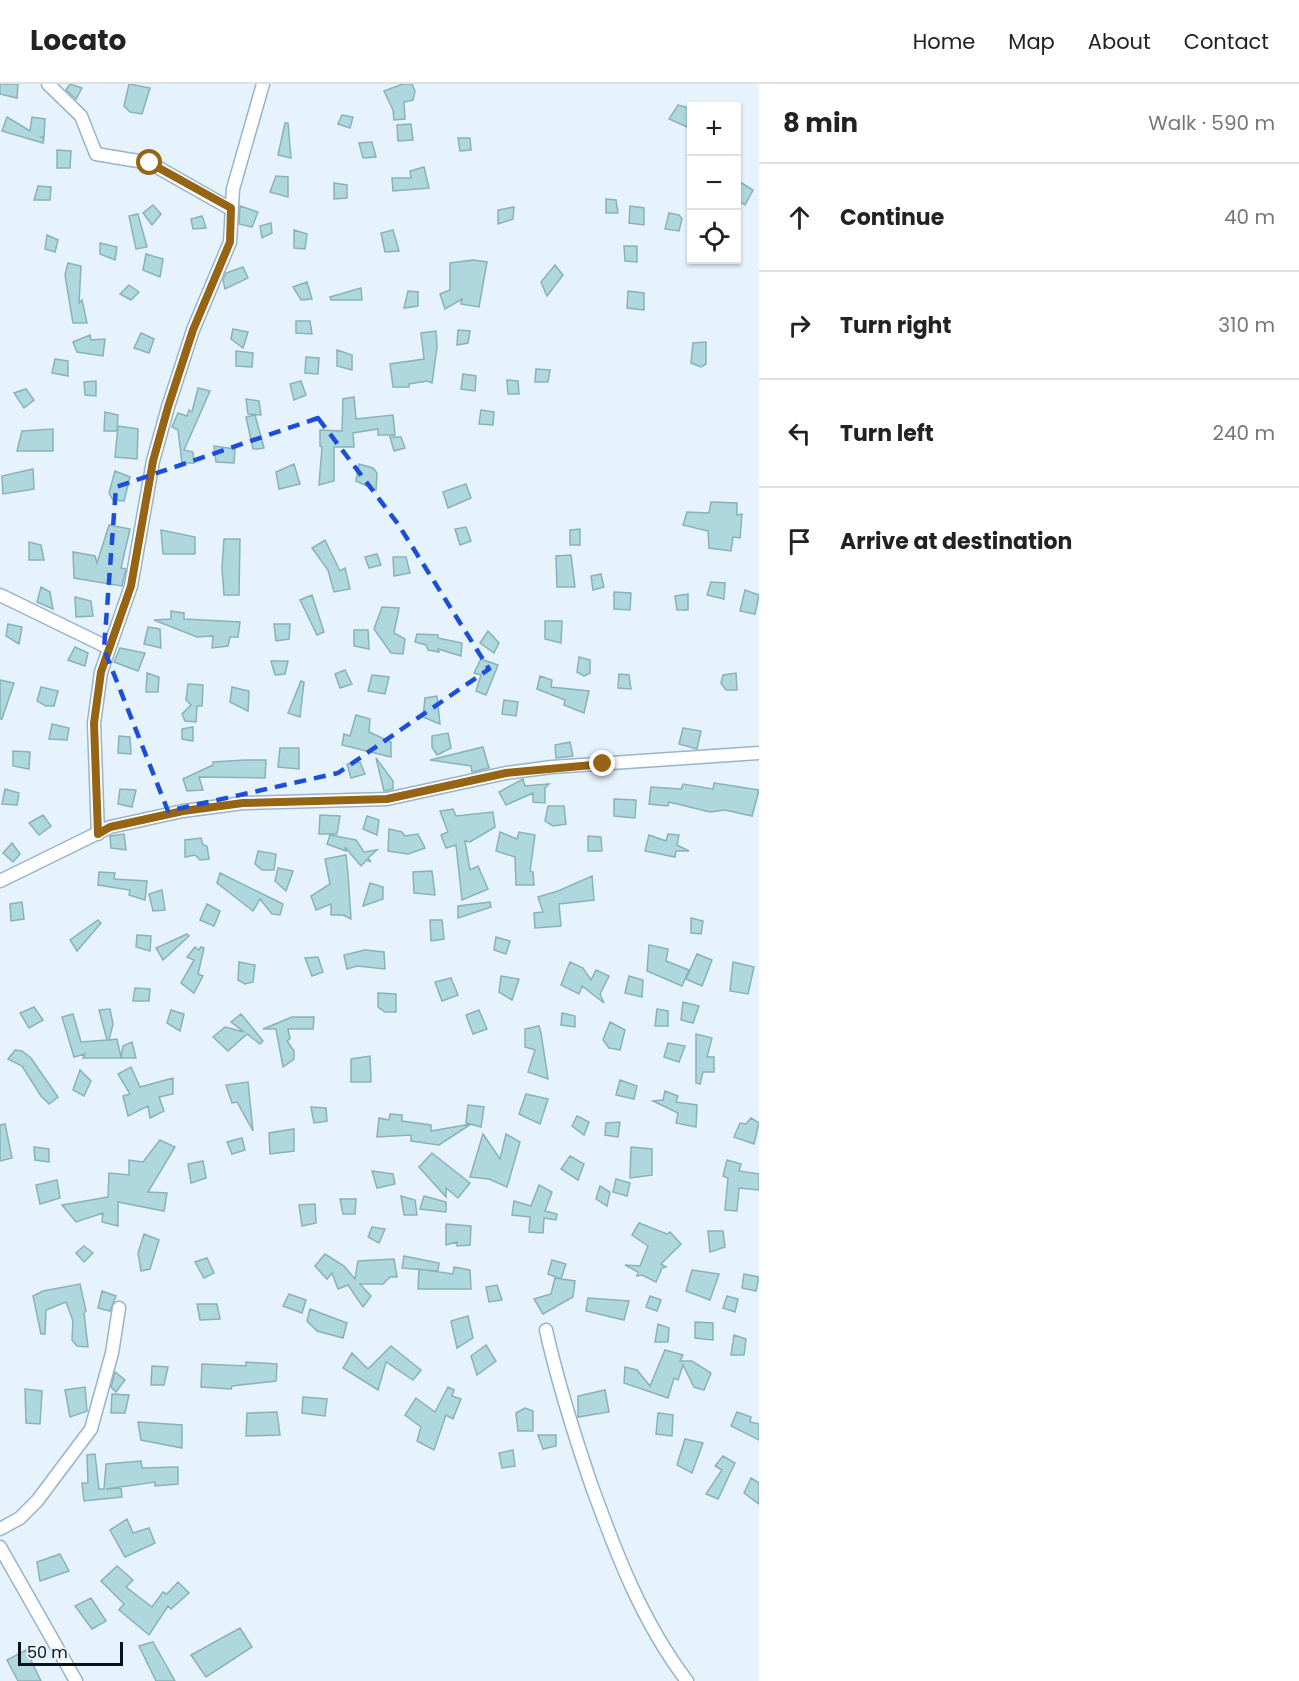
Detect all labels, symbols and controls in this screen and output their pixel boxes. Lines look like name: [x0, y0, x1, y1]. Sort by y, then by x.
text: Locato: [30, 21, 126, 60]
text: Home: [913, 27, 975, 56]
text: Map: [1008, 27, 1055, 56]
text: About: [1088, 27, 1151, 56]
text: Contact: [1184, 27, 1269, 56]
map controls: [687, 102, 741, 264]
button: +: [687, 102, 741, 156]
text: 8 min: [783, 105, 858, 141]
text: Walk · 590 m: [1148, 109, 1275, 137]
route start: [136, 149, 162, 175]
button: −: [687, 156, 741, 210]
icon: ahead: [783, 201, 816, 234]
text: Continue: [840, 202, 944, 233]
text: 40 m: [1224, 203, 1275, 231]
button: locate: [687, 210, 741, 264]
icon: right: [783, 309, 816, 342]
text: Turn right: [840, 310, 951, 341]
text: 310 m: [1218, 311, 1275, 339]
icon: left: [783, 417, 816, 450]
text: Turn left: [840, 418, 934, 449]
text: 240 m: [1212, 419, 1275, 447]
icon: arrive: [783, 525, 816, 558]
text: Arrive at destination: [840, 526, 1072, 557]
route end: [589, 750, 615, 776]
scale bar: [18, 1639, 123, 1666]
text: 50 m: [27, 1641, 68, 1664]

